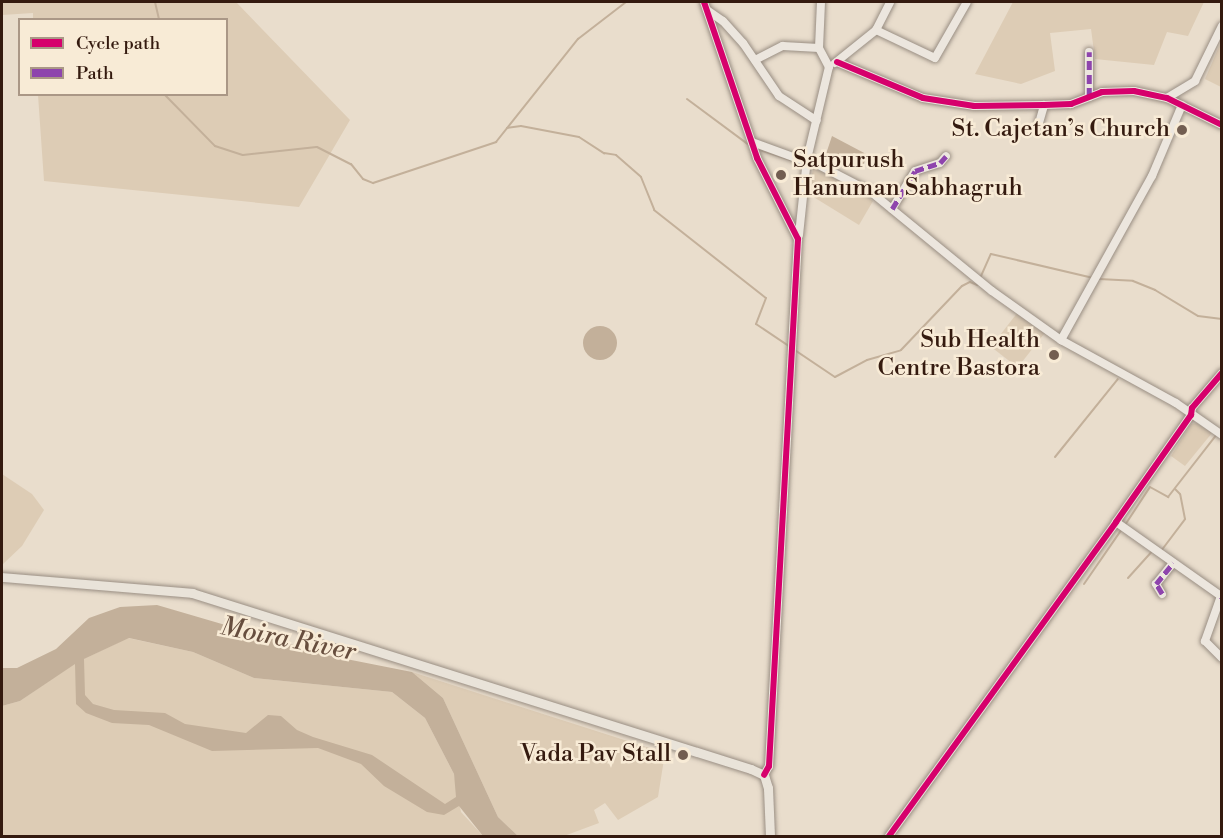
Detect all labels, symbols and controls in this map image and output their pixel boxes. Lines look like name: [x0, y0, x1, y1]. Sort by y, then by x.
legend: [18, 18, 228, 96]
text: Cycle path: [76, 32, 160, 55]
text: Path: [76, 62, 114, 85]
place label: St. Cajetan’s Church: [952, 116, 1170, 144]
marker: St. Cajetan’s Church: [1175, 123, 1189, 137]
place label: Satpurush Hanuman Sabhagruh: [793, 147, 1023, 203]
marker: Satpurush Hanuman Sabhagruh: [774, 168, 788, 182]
place label: Sub Health Centre Bastora: [878, 327, 1040, 383]
marker: Sub Health Centre Bastora: [1045, 346, 1063, 364]
water label: Moira River: [218, 612, 358, 668]
place label: Vada Pav Stall: [520, 741, 671, 769]
marker: Vada Pav Stall: [676, 748, 690, 762]

